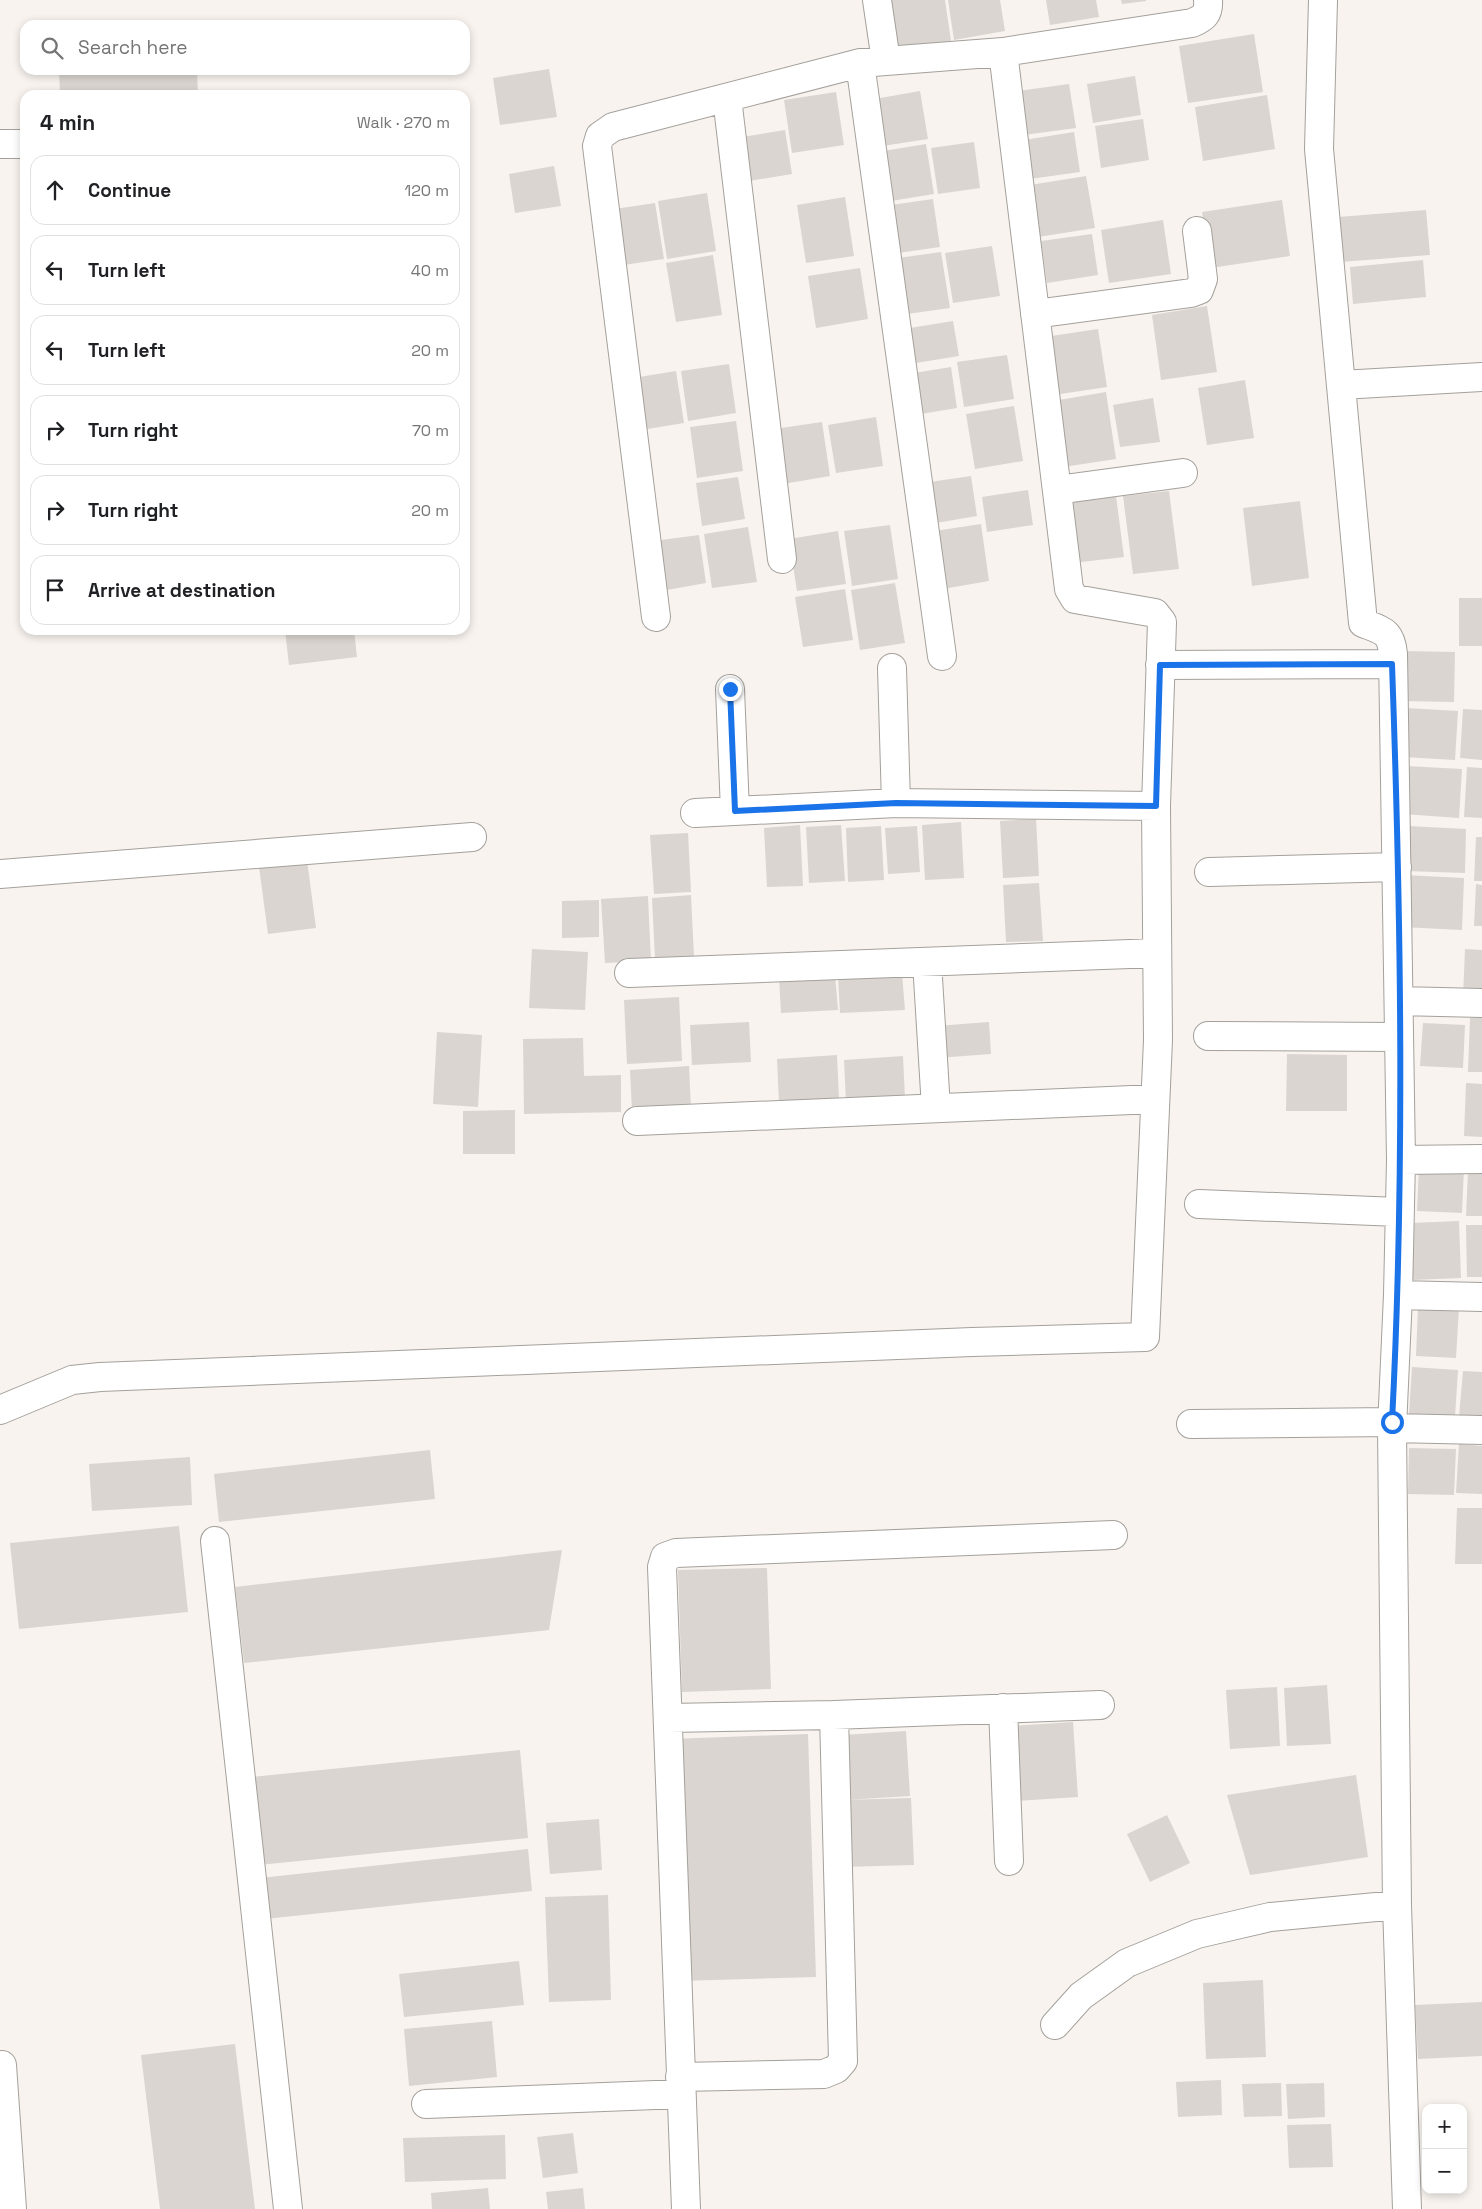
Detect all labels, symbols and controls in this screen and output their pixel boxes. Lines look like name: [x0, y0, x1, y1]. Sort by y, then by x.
search box: [20, 20, 470, 75]
icon: search: [38, 34, 66, 62]
text: Search here: [78, 35, 188, 60]
text: 4 min: [40, 109, 95, 136]
text: Walk · 270 m: [357, 112, 450, 133]
icon: ahead: [41, 176, 69, 204]
text: Continue: [88, 178, 171, 203]
text: 120 m: [405, 180, 449, 201]
icon: left: [41, 256, 69, 284]
text: Turn left: [88, 258, 166, 283]
text: 40 m: [411, 260, 449, 281]
icon: left: [41, 336, 69, 364]
text: Turn left: [88, 338, 166, 363]
text: 20 m: [411, 340, 449, 361]
icon: right: [41, 416, 69, 444]
text: Turn right: [88, 418, 178, 443]
text: 70 m: [412, 420, 449, 441]
icon: right: [41, 496, 69, 524]
text: Turn right: [88, 498, 178, 523]
text: 20 m: [411, 500, 449, 521]
icon: arrive: [41, 576, 69, 604]
text: Arrive at destination: [88, 578, 276, 603]
route end: [719, 678, 742, 701]
route start: [1381, 1411, 1404, 1434]
map controls: [1422, 2104, 1467, 2194]
button: +: [1422, 2104, 1467, 2149]
button: −: [1422, 2149, 1467, 2194]

